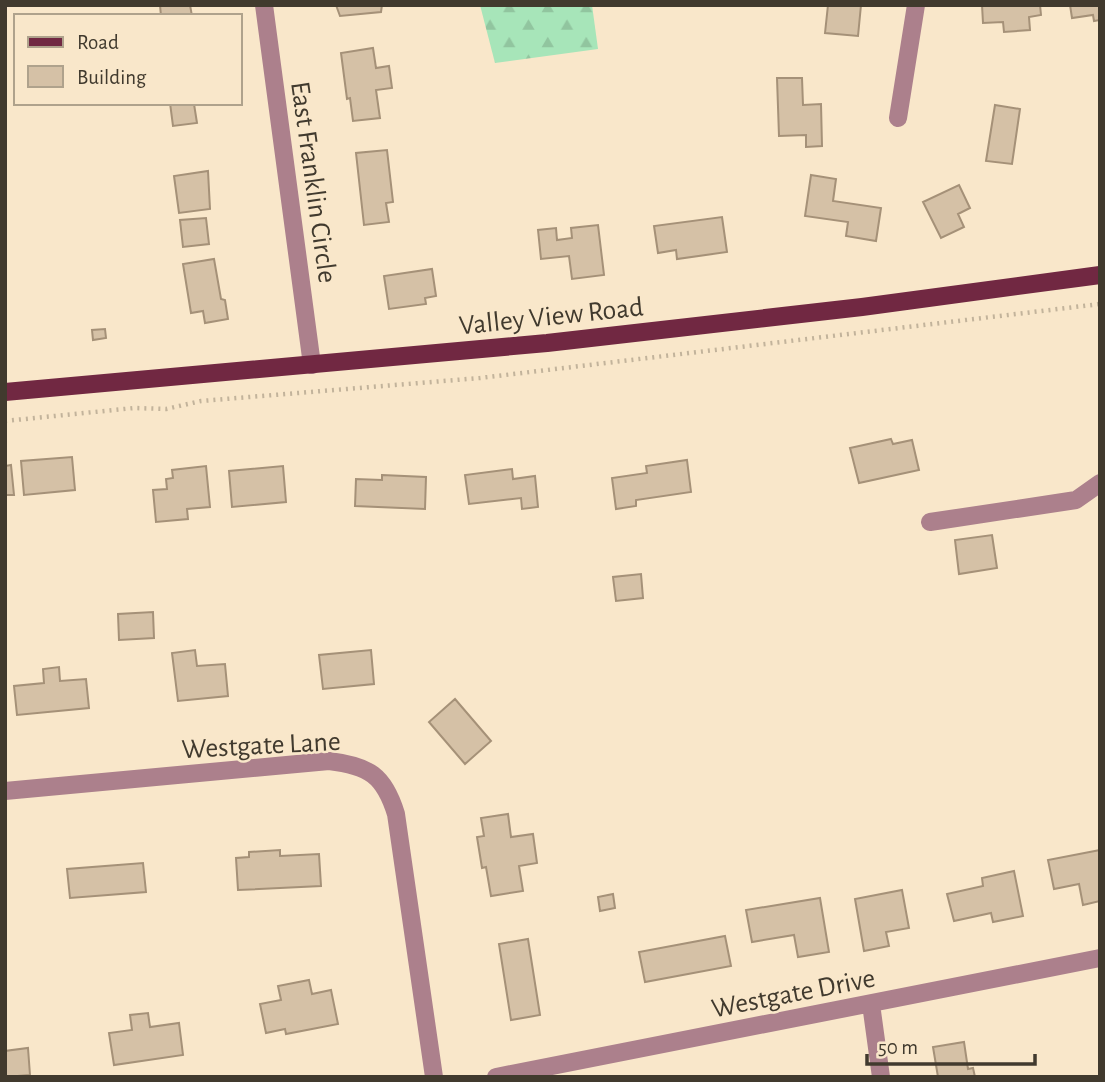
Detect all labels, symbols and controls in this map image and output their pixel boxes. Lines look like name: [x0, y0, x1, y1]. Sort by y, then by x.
legend: [14, 14, 242, 105]
text: Road: [77, 32, 119, 53]
text: Building: [77, 67, 147, 88]
street label: East Franklin Circle: [285, 80, 341, 285]
street label: Valley View Road: [458, 293, 645, 341]
street label: Westgate Lane: [181, 728, 341, 764]
street label: Westgate Drive: [709, 964, 877, 1024]
scale bar: [867, 1023, 1035, 1066]
text: 50 m: [878, 1037, 918, 1058]

